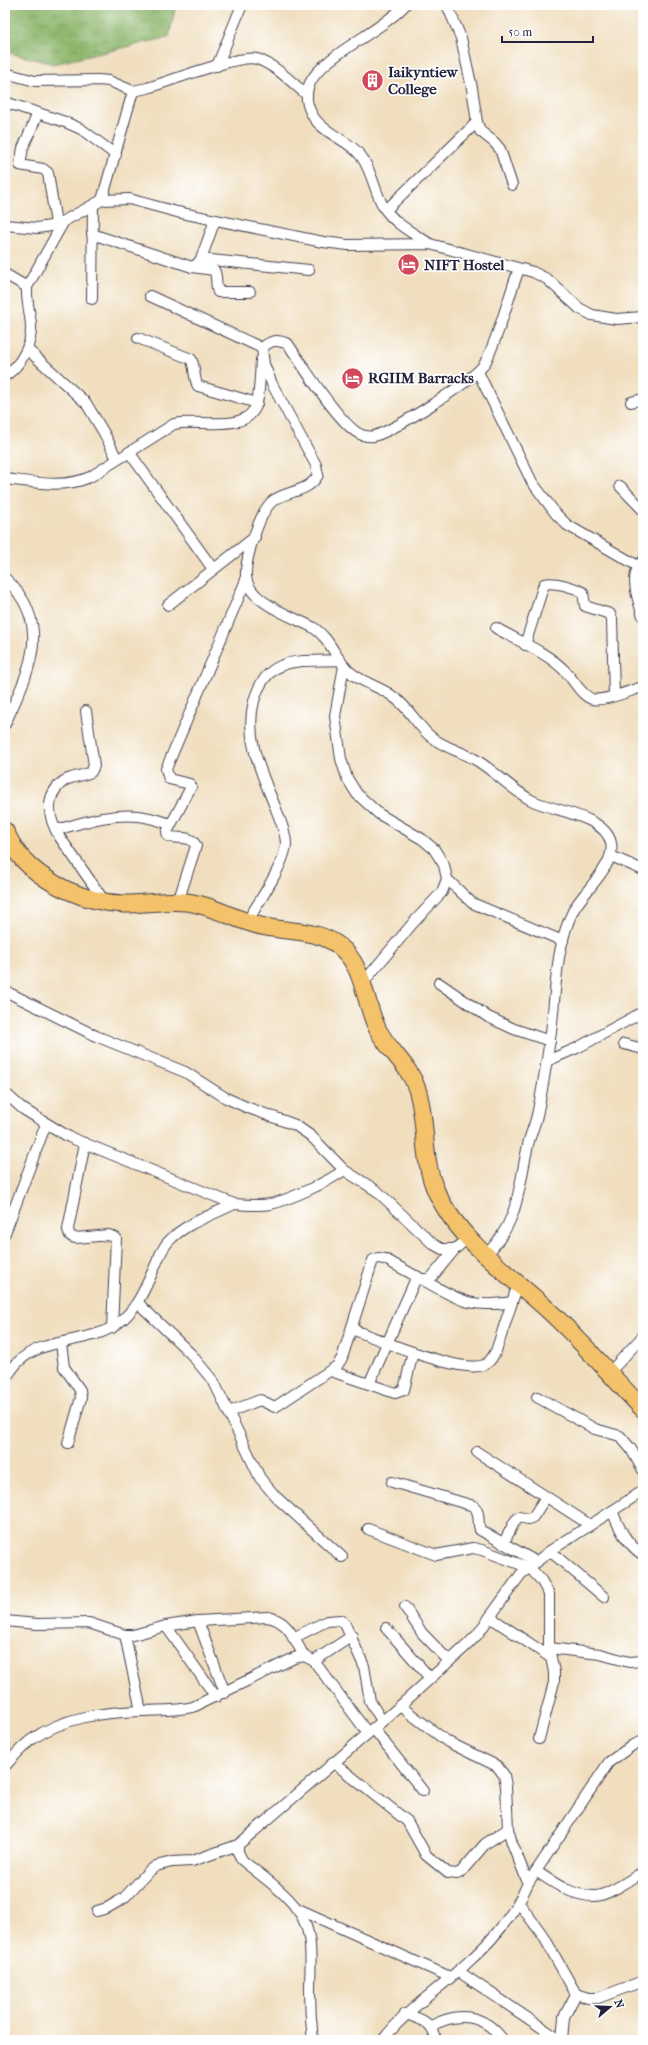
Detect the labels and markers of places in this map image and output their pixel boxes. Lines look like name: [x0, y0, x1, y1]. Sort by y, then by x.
place label: Iaikyntiew College: [388, 63, 458, 98]
building icon: Iaikyntiew College: [359, 68, 385, 94]
hotel icon: NIFT Hostel: [396, 252, 422, 278]
place label: NIFT Hostel: [424, 256, 505, 274]
hotel icon: RGIIM Barracks: [339, 365, 365, 391]
place label: RGIIM Barracks: [368, 369, 474, 387]

